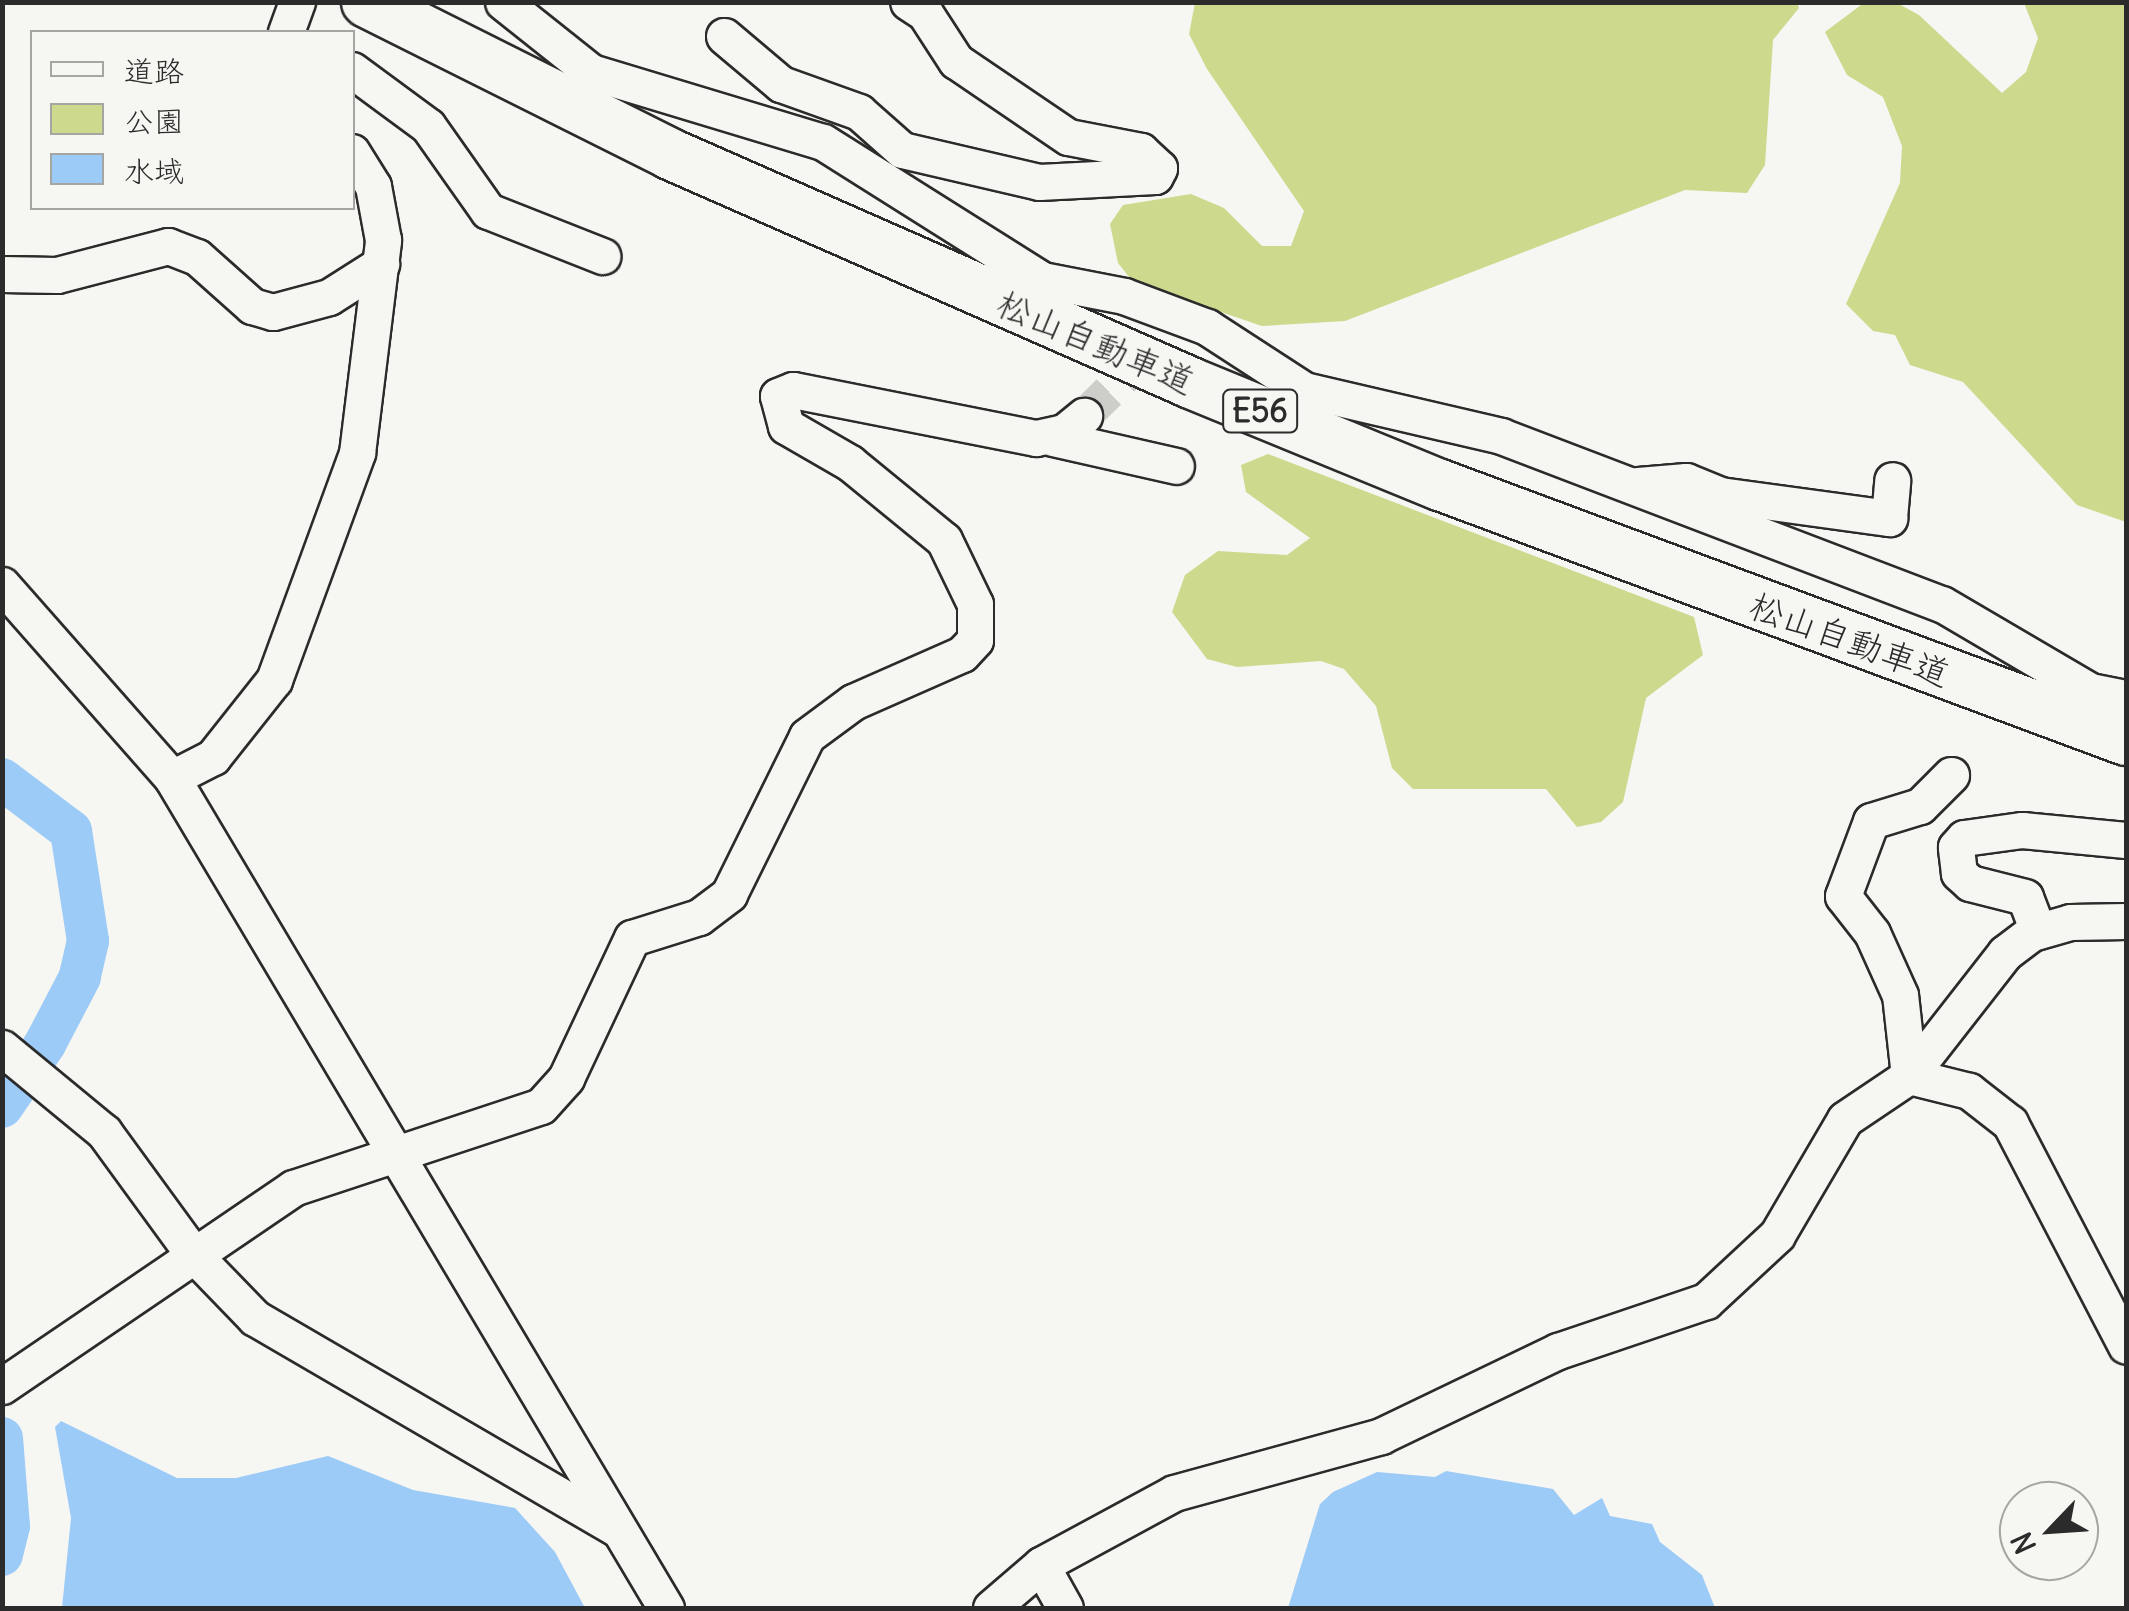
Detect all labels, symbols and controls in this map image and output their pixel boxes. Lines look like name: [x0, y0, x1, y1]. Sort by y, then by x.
legend: [30, 30, 355, 210]
text: 道路: [124, 52, 184, 90]
text: 公園: [124, 102, 184, 140]
text: 水域: [124, 152, 184, 190]
street label: 松山自動車道: [991, 282, 1201, 402]
road number: E56: [1220, 384, 1300, 438]
street label: 松山自動車道: [1744, 583, 1956, 695]
north arrow: [1999, 1481, 2099, 1581]
text: N: [2003, 1526, 2044, 1559]

